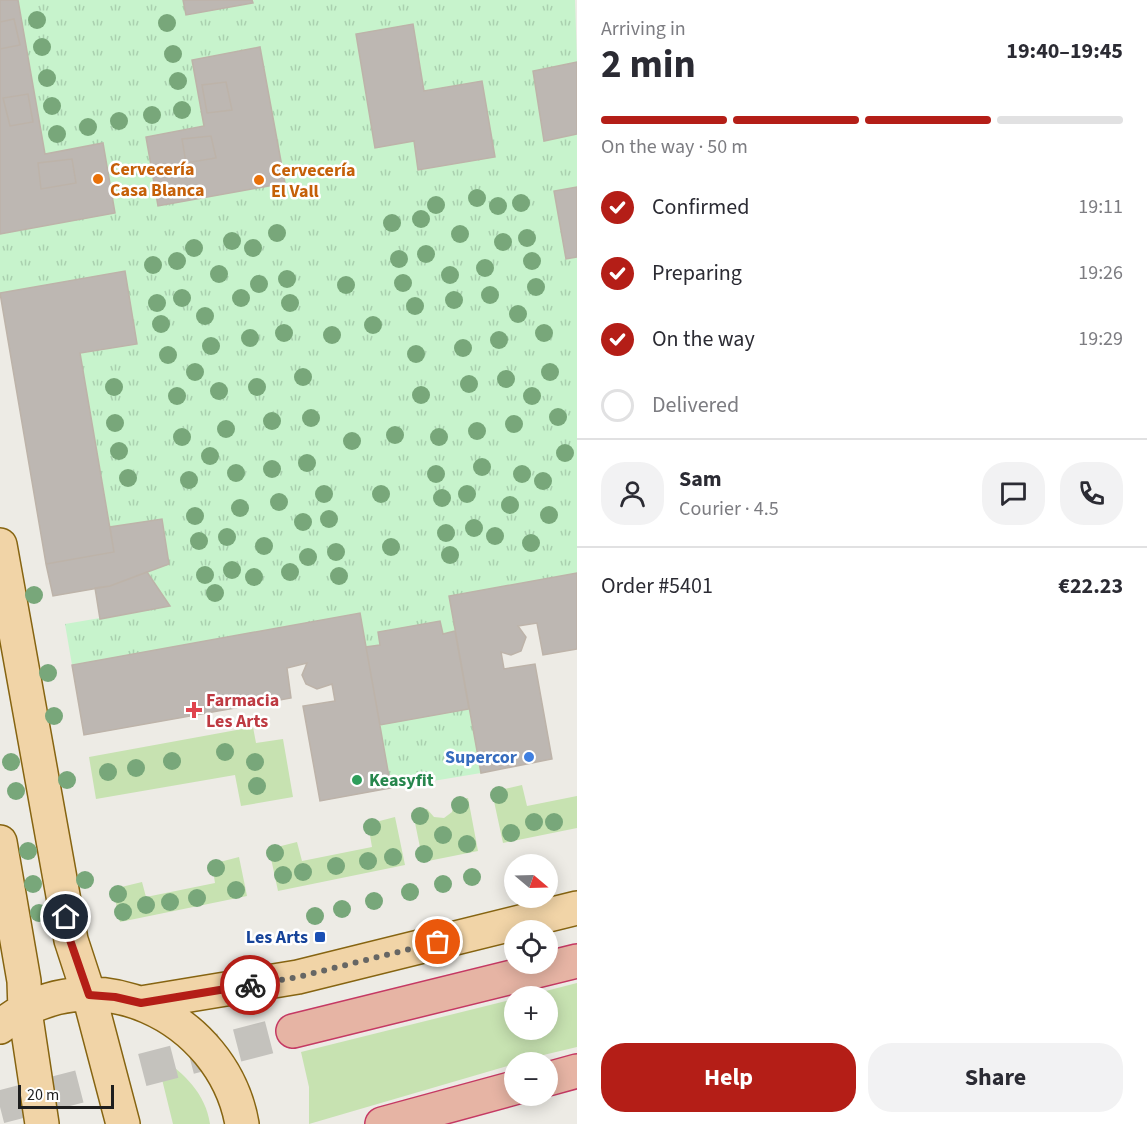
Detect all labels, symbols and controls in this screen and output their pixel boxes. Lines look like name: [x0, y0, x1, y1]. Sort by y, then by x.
text: Arriving in: [601, 15, 686, 43]
text: 19:40–19:45: [1006, 35, 1123, 67]
text: 2 min: [601, 37, 696, 93]
text: On the way · 50 m: [601, 133, 748, 161]
place label: Cervecería Casa Blanca: [110, 157, 205, 203]
place label: Cervecería El Vall: [271, 158, 356, 204]
marker: Cervecería Casa Blanca: [91, 172, 105, 186]
marker: Cervecería El Vall: [252, 173, 266, 187]
icon: check: [601, 191, 634, 224]
text: Confirmed: [652, 191, 749, 223]
text: 19:11: [1078, 193, 1123, 221]
icon: check: [601, 257, 634, 290]
text: Preparing: [652, 257, 742, 289]
text: 19:26: [1078, 259, 1123, 287]
icon: check: [601, 323, 634, 356]
text: On the way: [652, 323, 755, 355]
text: 19:29: [1078, 325, 1123, 353]
text: Delivered: [652, 389, 739, 421]
button: person: [601, 462, 664, 525]
button: chat: [982, 462, 1045, 525]
button: phone: [1060, 462, 1123, 525]
text: Sam: [679, 463, 722, 495]
text: Courier · 4.5: [679, 495, 779, 523]
text: Order #5401: [601, 570, 713, 602]
text: €22.23: [1058, 570, 1123, 602]
place label: Farmacia Les Arts: [206, 688, 279, 734]
marker: Farmacia Les Arts: [187, 703, 201, 717]
place label: Supercor: [445, 745, 518, 770]
marker: Supercor: [522, 750, 536, 764]
place label: Keasyfit: [369, 768, 434, 793]
marker: Keasyfit: [350, 773, 364, 787]
north arrow: [504, 854, 558, 908]
map controls: [504, 854, 558, 1106]
pin: [40, 891, 91, 942]
icon: home: [49, 900, 82, 933]
pin: [412, 916, 463, 967]
button: locate: [504, 920, 558, 974]
place label: Les Arts: [246, 925, 308, 950]
icon: bag: [421, 925, 454, 958]
marker: Les Arts: [313, 930, 327, 944]
courier: [220, 955, 280, 1015]
icon: bike: [234, 969, 267, 1002]
button: +: [504, 986, 558, 1040]
button: Help: [601, 1043, 856, 1112]
button: Share: [868, 1043, 1123, 1112]
button: −: [504, 1052, 558, 1106]
scale bar: [18, 1082, 114, 1110]
text: 20 m: [27, 1084, 59, 1106]

